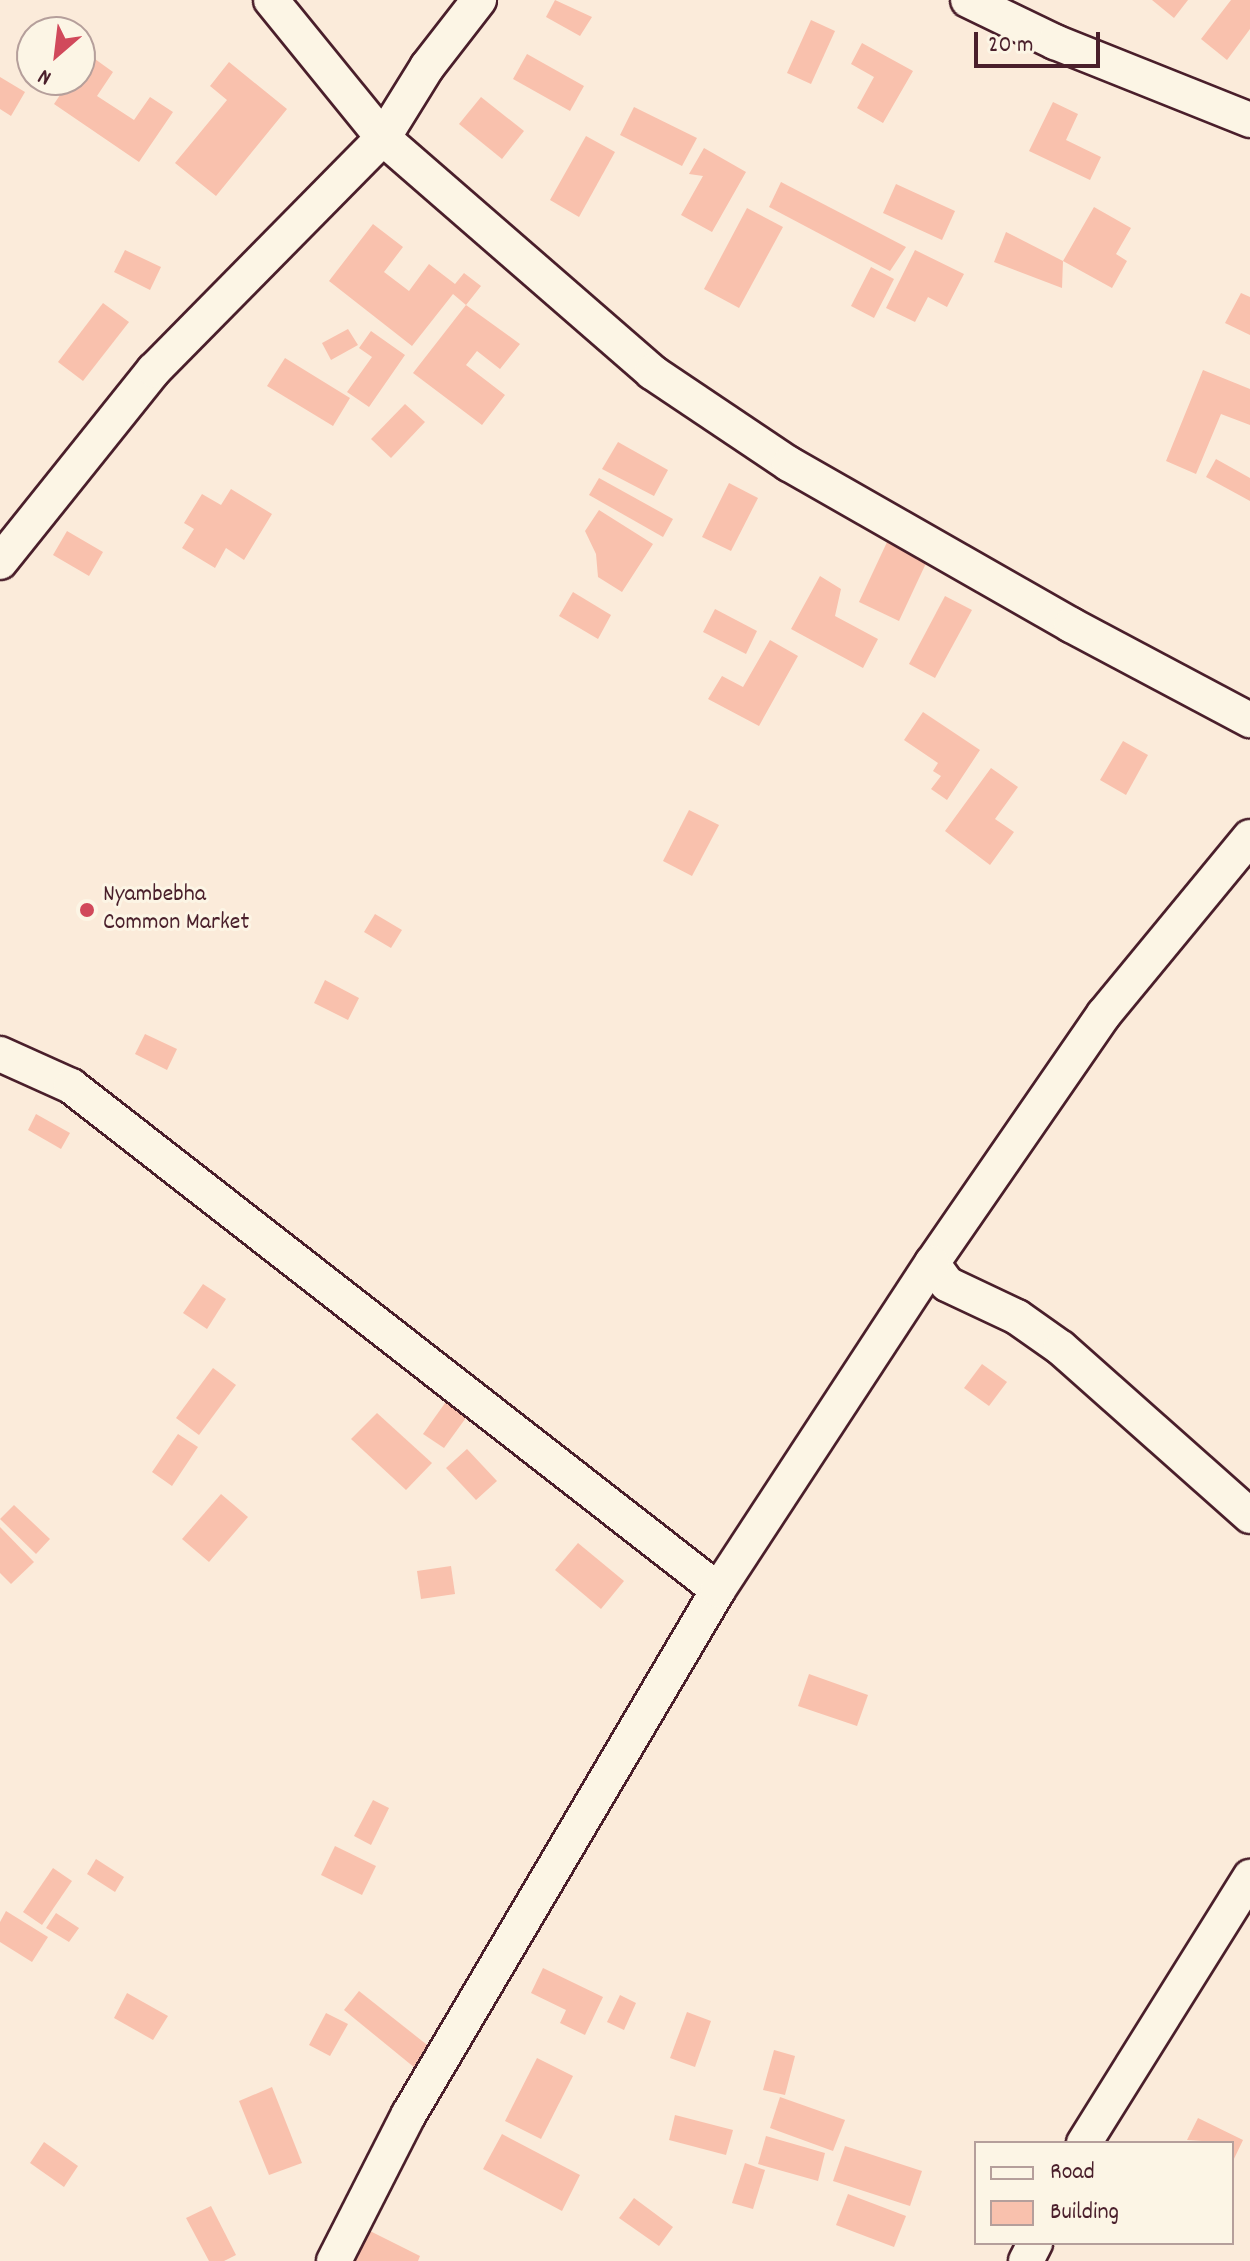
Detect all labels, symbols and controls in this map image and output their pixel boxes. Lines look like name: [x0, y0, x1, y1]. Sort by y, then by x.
north arrow: [16, 16, 96, 96]
scale bar: [978, 16, 1104, 66]
text: 20 m: [988, 29, 1034, 63]
text: N: [33, 60, 58, 92]
place label: Nyambebha Common Market: [103, 882, 249, 938]
marker: Nyambebha Common Market: [78, 901, 96, 919]
legend: [974, 2141, 1234, 2245]
text: Road: [1050, 2156, 1095, 2190]
text: Building: [1050, 2196, 1119, 2230]

